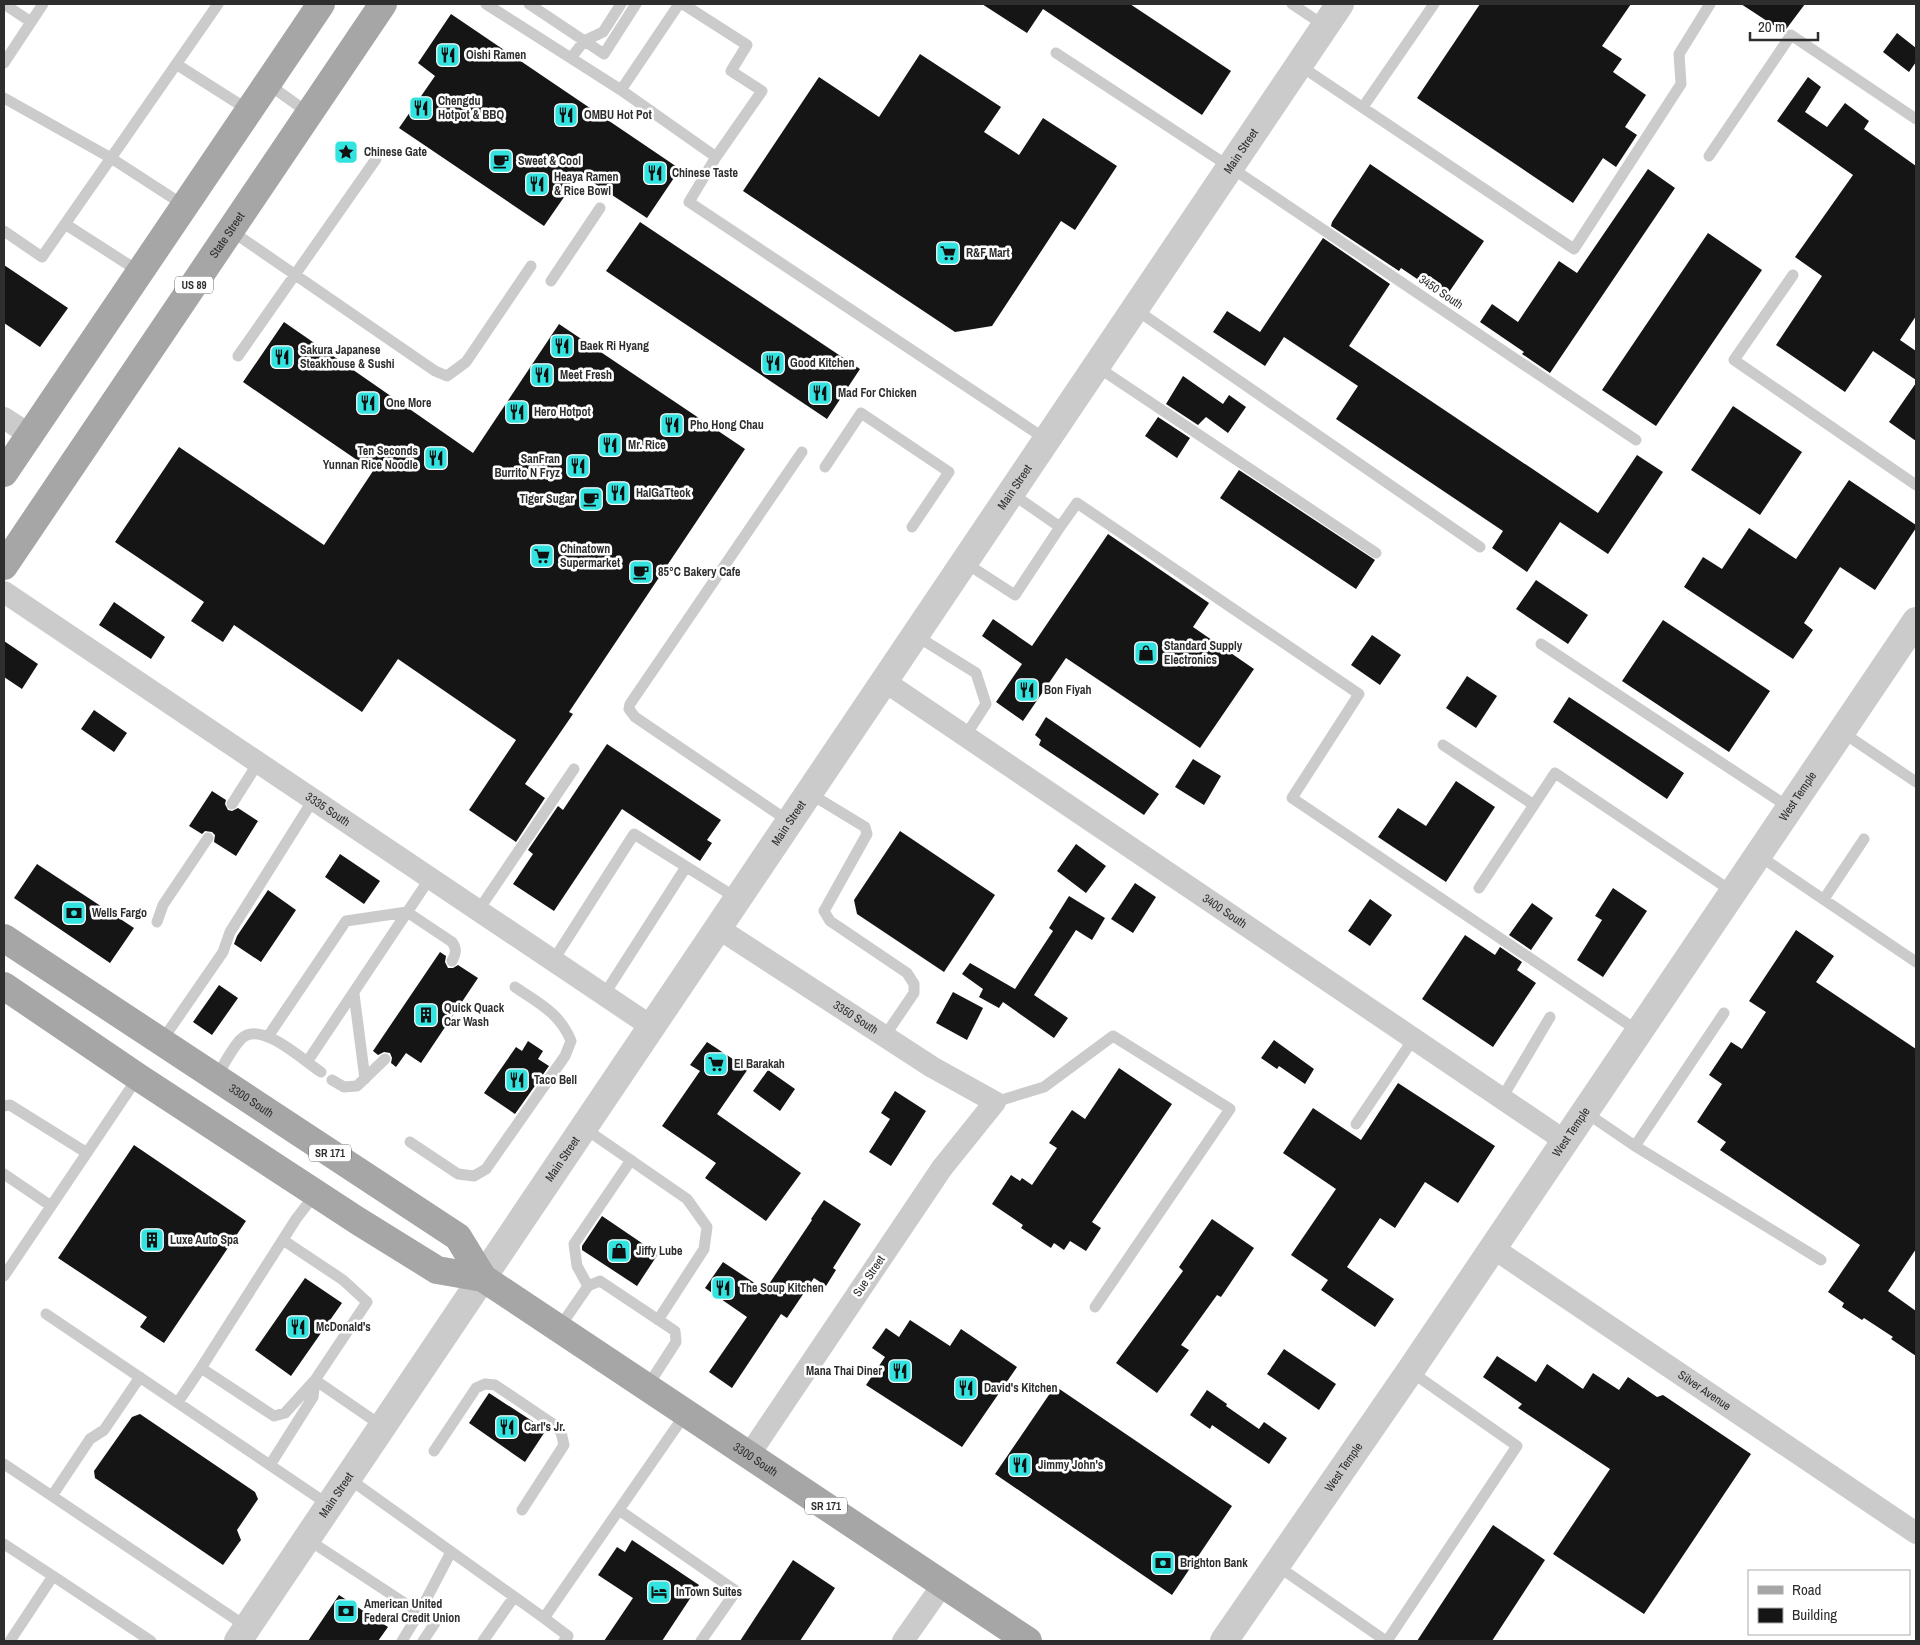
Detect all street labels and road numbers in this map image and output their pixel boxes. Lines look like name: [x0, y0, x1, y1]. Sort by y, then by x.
street label: Main Street: [1220, 125, 1262, 177]
street label: State Street: [206, 209, 248, 261]
street label: 3450 South: [1416, 271, 1466, 313]
road number: US 89: [175, 276, 213, 294]
street label: Main Street: [994, 461, 1036, 513]
street label: West Temple: [1775, 768, 1820, 824]
street label: 3335 South: [302, 789, 353, 830]
street label: Main Street: [768, 797, 810, 849]
street label: 3400 South: [1199, 890, 1250, 932]
street label: 3350 South: [830, 997, 881, 1038]
street label: 3300 South: [226, 1080, 277, 1121]
street label: West Temple: [1549, 1104, 1594, 1160]
street label: Main Street: [542, 1133, 583, 1185]
road number: SR 171: [309, 1144, 351, 1162]
street label: Sue Street: [849, 1252, 889, 1300]
street label: Silver Avenue: [1675, 1367, 1734, 1414]
street label: 3300 South: [730, 1439, 781, 1480]
street label: West Temple: [1321, 1439, 1366, 1495]
street label: Main Street: [315, 1469, 357, 1521]
road number: SR 171: [805, 1498, 847, 1514]

